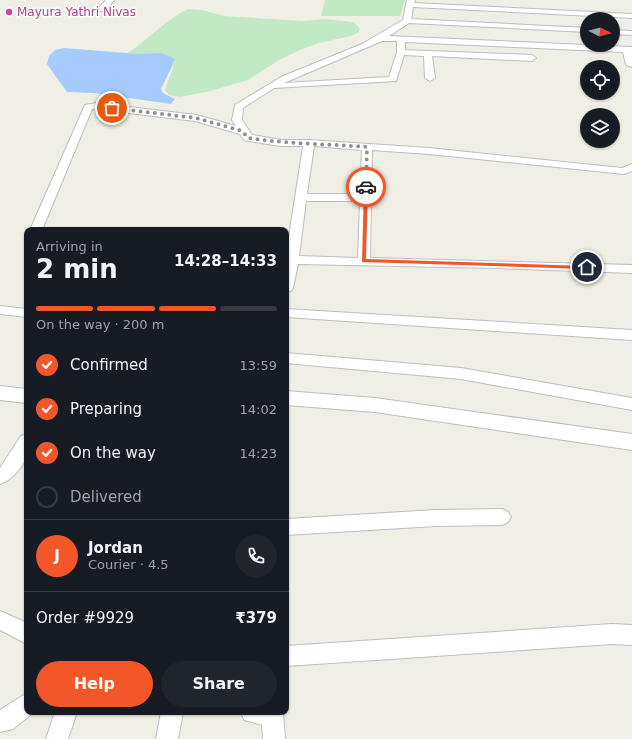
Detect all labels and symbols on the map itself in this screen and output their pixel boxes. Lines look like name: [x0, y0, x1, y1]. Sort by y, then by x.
place label: Mayura Yathri Nivas: [17, 5, 136, 19]
marker: Mayura Yathri Nivas: [4, 7, 14, 17]
north arrow: [580, 12, 620, 52]
pin: [95, 91, 129, 125]
courier: [346, 167, 386, 207]
pin: [570, 250, 604, 284]

